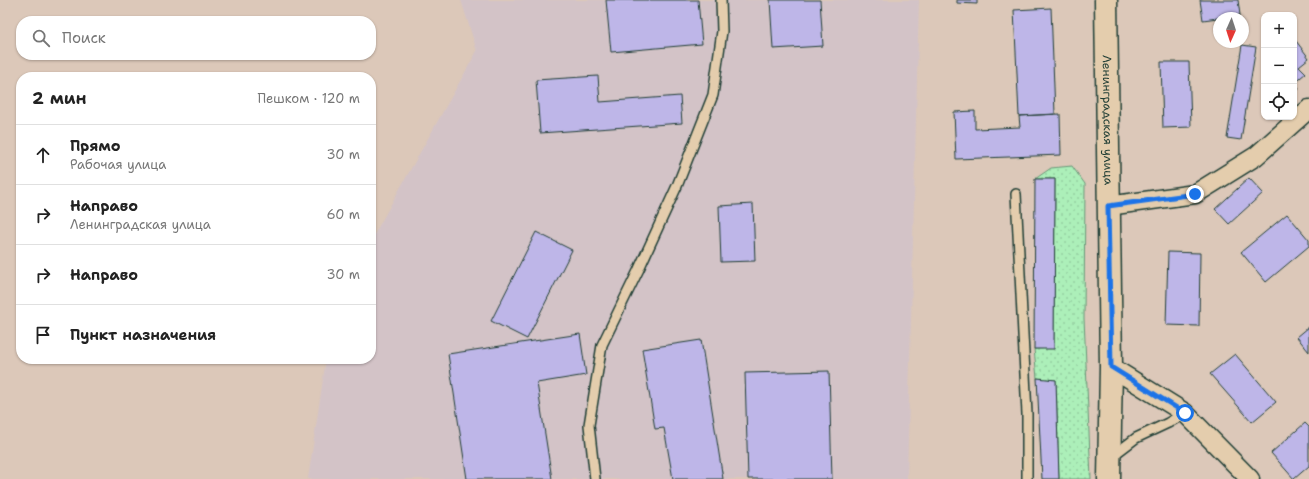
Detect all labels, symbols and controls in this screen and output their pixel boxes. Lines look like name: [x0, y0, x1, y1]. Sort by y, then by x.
north arrow: [1213, 12, 1249, 48]
map controls: [1261, 12, 1297, 120]
button: +: [1261, 12, 1297, 48]
search box: [16, 16, 376, 60]
icon: search: [30, 27, 52, 49]
text: Поиск: [62, 28, 106, 48]
button: −: [1261, 48, 1297, 84]
street label: Ленинградская улица: [1099, 55, 1117, 186]
button: locate: [1261, 84, 1297, 120]
text: 2 мин: [32, 87, 87, 109]
text: Пешком · 120 m: [257, 90, 360, 107]
text: Прямо: [70, 136, 120, 156]
icon: ahead: [32, 144, 54, 166]
text: 30 m: [326, 146, 360, 163]
text: Рабочая улица: [70, 156, 166, 173]
route end: [1186, 185, 1204, 203]
text: Направо: [70, 196, 138, 216]
icon: right: [32, 204, 54, 226]
text: 60 m: [327, 206, 360, 223]
text: Ленинградская улица: [70, 216, 211, 233]
icon: right: [32, 264, 54, 286]
text: Направо: [70, 265, 138, 285]
text: 30 m: [326, 266, 360, 283]
icon: arrive: [32, 324, 54, 346]
text: Пункт назначения: [70, 325, 216, 345]
route start: [1176, 404, 1194, 422]

